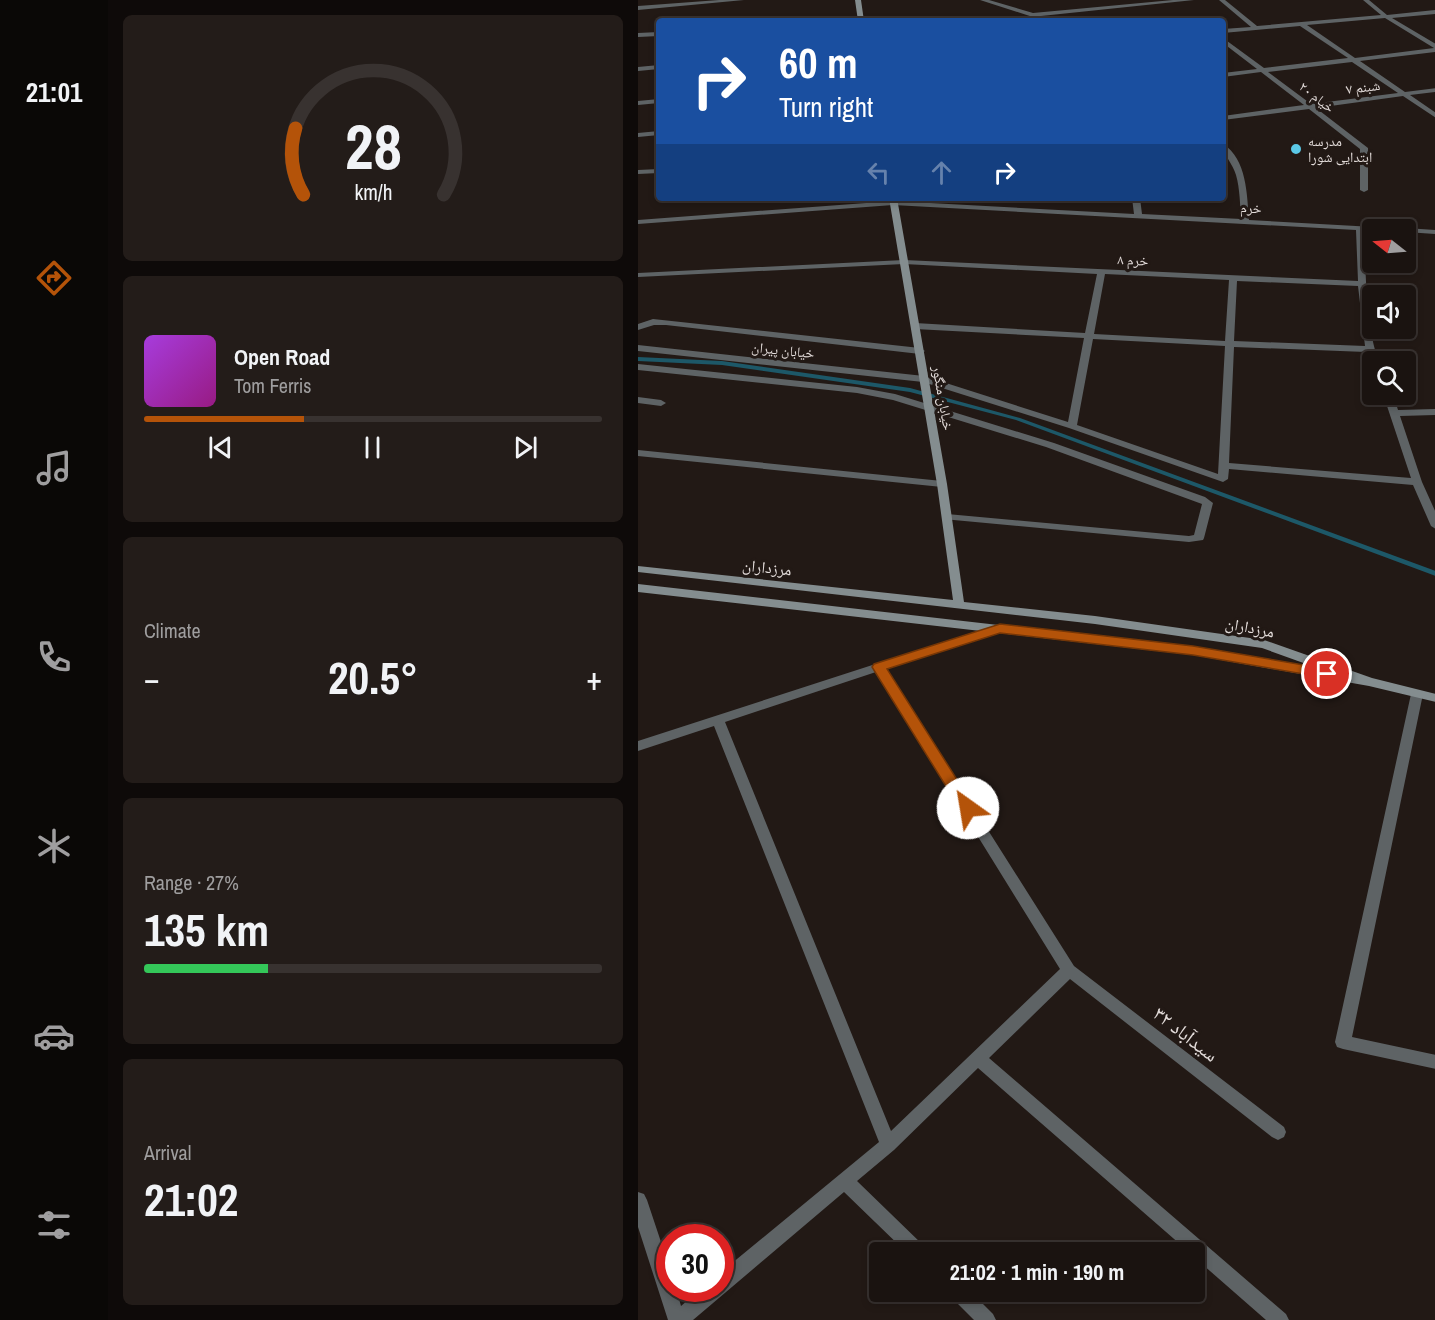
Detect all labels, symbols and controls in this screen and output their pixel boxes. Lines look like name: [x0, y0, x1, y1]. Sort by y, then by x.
text: 60 m: [779, 35, 858, 91]
icon: right: [680, 42, 758, 120]
text: 21:01: [26, 74, 82, 110]
street label: شبنم ۷: [1345, 76, 1381, 99]
street label: خیام ۲۰: [1295, 78, 1338, 117]
text: Turn right: [779, 89, 873, 125]
text: 28: [345, 104, 401, 188]
place label: مدرسه ابتدایی شورا: [1308, 132, 1372, 166]
marker: مدرسه ابتدایی شورا: [1289, 142, 1303, 156]
icon: left: [862, 156, 895, 189]
icon: ahead: [925, 156, 958, 189]
icon: right: [988, 156, 1021, 189]
text: km/h: [354, 178, 392, 207]
street label: خرم: [1240, 198, 1262, 219]
north arrow: [1362, 219, 1416, 273]
map controls: [1362, 219, 1416, 405]
street label: خرم ۸: [1117, 250, 1149, 271]
icon: directions: [33, 257, 75, 299]
button: sound: [1362, 285, 1416, 339]
street label: خیابان پیران: [751, 338, 816, 362]
text: Open Road: [234, 342, 330, 372]
button: search: [1362, 351, 1416, 405]
street label: خیابان منگور: [928, 363, 958, 432]
text: Tom Ferris: [234, 372, 312, 399]
icon: previous: [204, 431, 237, 464]
icon: pause: [356, 431, 389, 464]
icon: next: [509, 431, 542, 464]
icon: music: [33, 447, 75, 489]
street label: مرزداران: [741, 553, 793, 581]
street label: مرزداران: [1223, 611, 1277, 643]
text: Climate: [144, 617, 201, 644]
icon: phone: [33, 636, 75, 678]
text: 20.5°: [328, 647, 418, 708]
pin: [1301, 648, 1352, 699]
text: −: [144, 656, 160, 700]
text: +: [586, 656, 602, 700]
icon: arrive: [1310, 657, 1343, 690]
position arrow: [936, 776, 1000, 840]
icon: climate: [33, 825, 75, 867]
text: Range · 27%: [144, 869, 239, 896]
text: 135 km: [144, 899, 269, 960]
street label: سیدآباد ۳۲: [1148, 1000, 1225, 1068]
icon: car: [33, 1015, 75, 1057]
text: Arrival: [144, 1139, 191, 1166]
text: 21:02: [144, 1169, 238, 1230]
icon: filters: [33, 1204, 75, 1246]
speed limit sign: 30: [656, 1224, 734, 1302]
text: 21:02 · 1 min · 190 m: [950, 1257, 1124, 1287]

